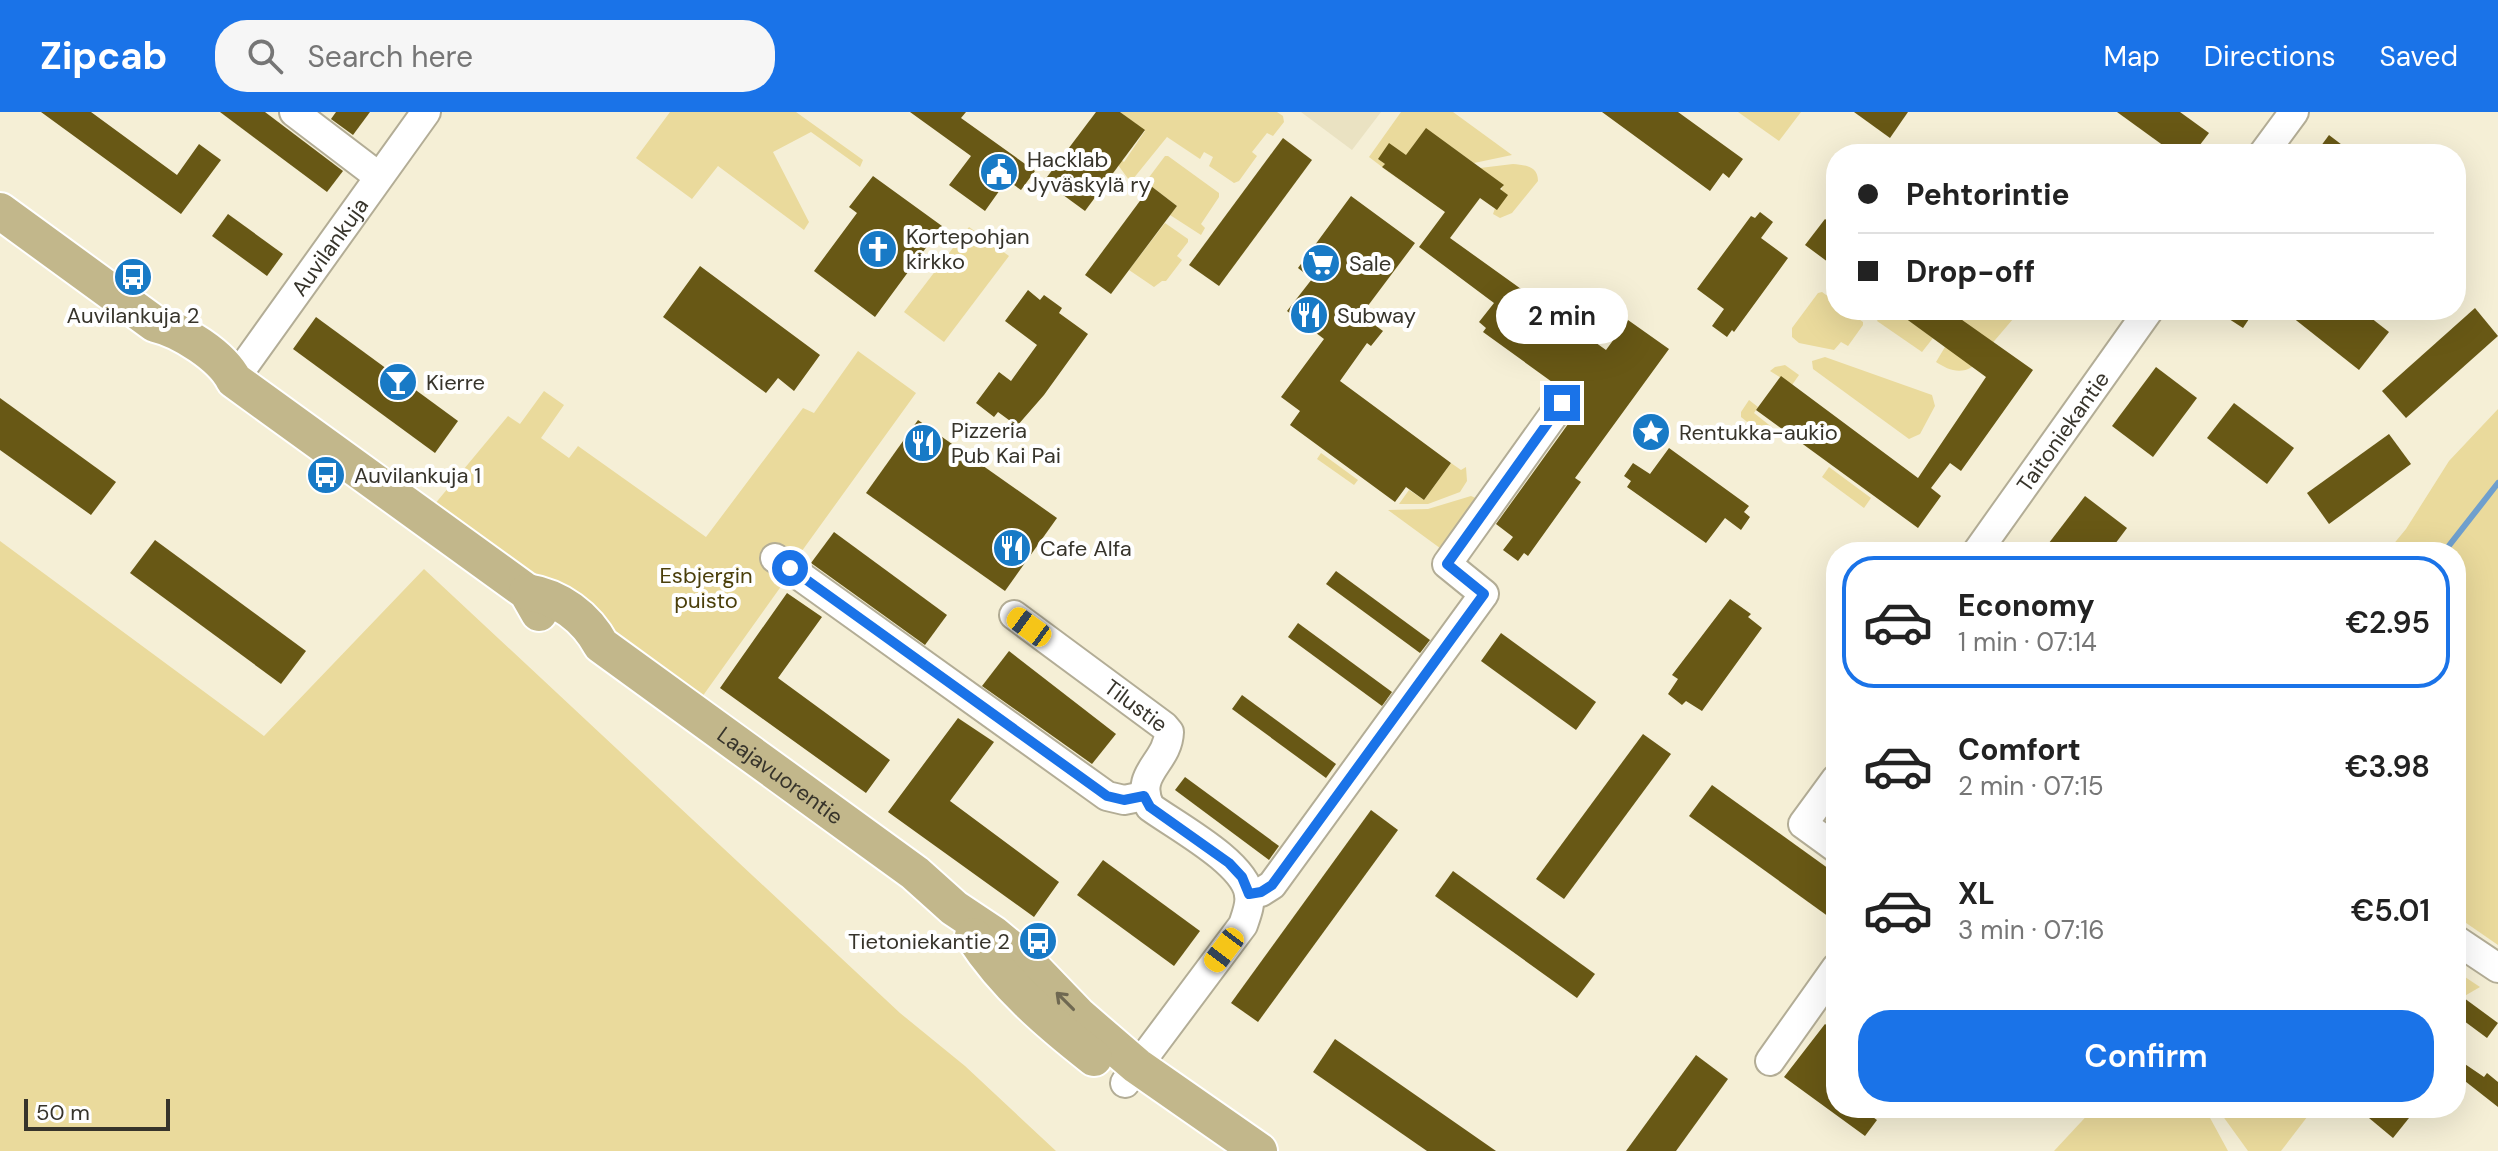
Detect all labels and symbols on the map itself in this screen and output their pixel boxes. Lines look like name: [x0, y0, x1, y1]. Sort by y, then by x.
place label: Hacklab Jyväskylä ry: [1027, 145, 1151, 199]
public building icon: Hacklab Jyväskylä ry: [978, 151, 1020, 193]
street label: Auvilankuja: [284, 192, 375, 302]
place label: Kortepohjan kirkko: [906, 222, 1030, 276]
church icon: Kortepohjan kirkko: [857, 228, 899, 270]
supermarket icon: Sale: [1300, 242, 1342, 284]
place label: Sale: [1349, 249, 1391, 278]
bus stop icon: Auvilankuja 2: [112, 256, 154, 298]
callout: 2 min: [1496, 287, 1628, 343]
restaurant icon: Subway: [1288, 294, 1330, 336]
place label: Auvilankuja 2: [67, 301, 199, 330]
place label: Subway: [1337, 301, 1416, 330]
bar icon: Kierre: [377, 361, 419, 403]
street label: Taitoniekantie: [2010, 365, 2116, 498]
place label: Kierre: [426, 368, 485, 397]
route end: [1544, 385, 1580, 421]
place icon: Rentukka-aukio: [1630, 411, 1672, 453]
place label: Pizzeria Pub Kai Pai: [951, 416, 1061, 470]
place label: Rentukka-aukio: [1679, 418, 1838, 447]
restaurant icon: Pizzeria Pub Kai Pai: [902, 422, 944, 464]
bus stop icon: Auvilankuja 1: [305, 454, 347, 496]
place label: Auvilankuja 1: [354, 461, 481, 490]
restaurant icon: Cafe Alfa: [991, 527, 1033, 569]
place label: Cafe Alfa: [1040, 534, 1132, 563]
route start: [772, 550, 808, 586]
park label: Esbjergin puisto: [659, 561, 753, 615]
car: [1003, 603, 1055, 651]
street label: Tilustie: [1099, 672, 1174, 739]
street label: Laajavuorentie: [712, 720, 849, 831]
bus stop icon: Tietoniekantie 2: [1017, 920, 1059, 962]
car: [1200, 924, 1248, 976]
place label: Tietoniekantie 2: [848, 927, 1010, 956]
one-way arrow: [1055, 991, 1074, 1011]
scale bar: [24, 1095, 170, 1131]

